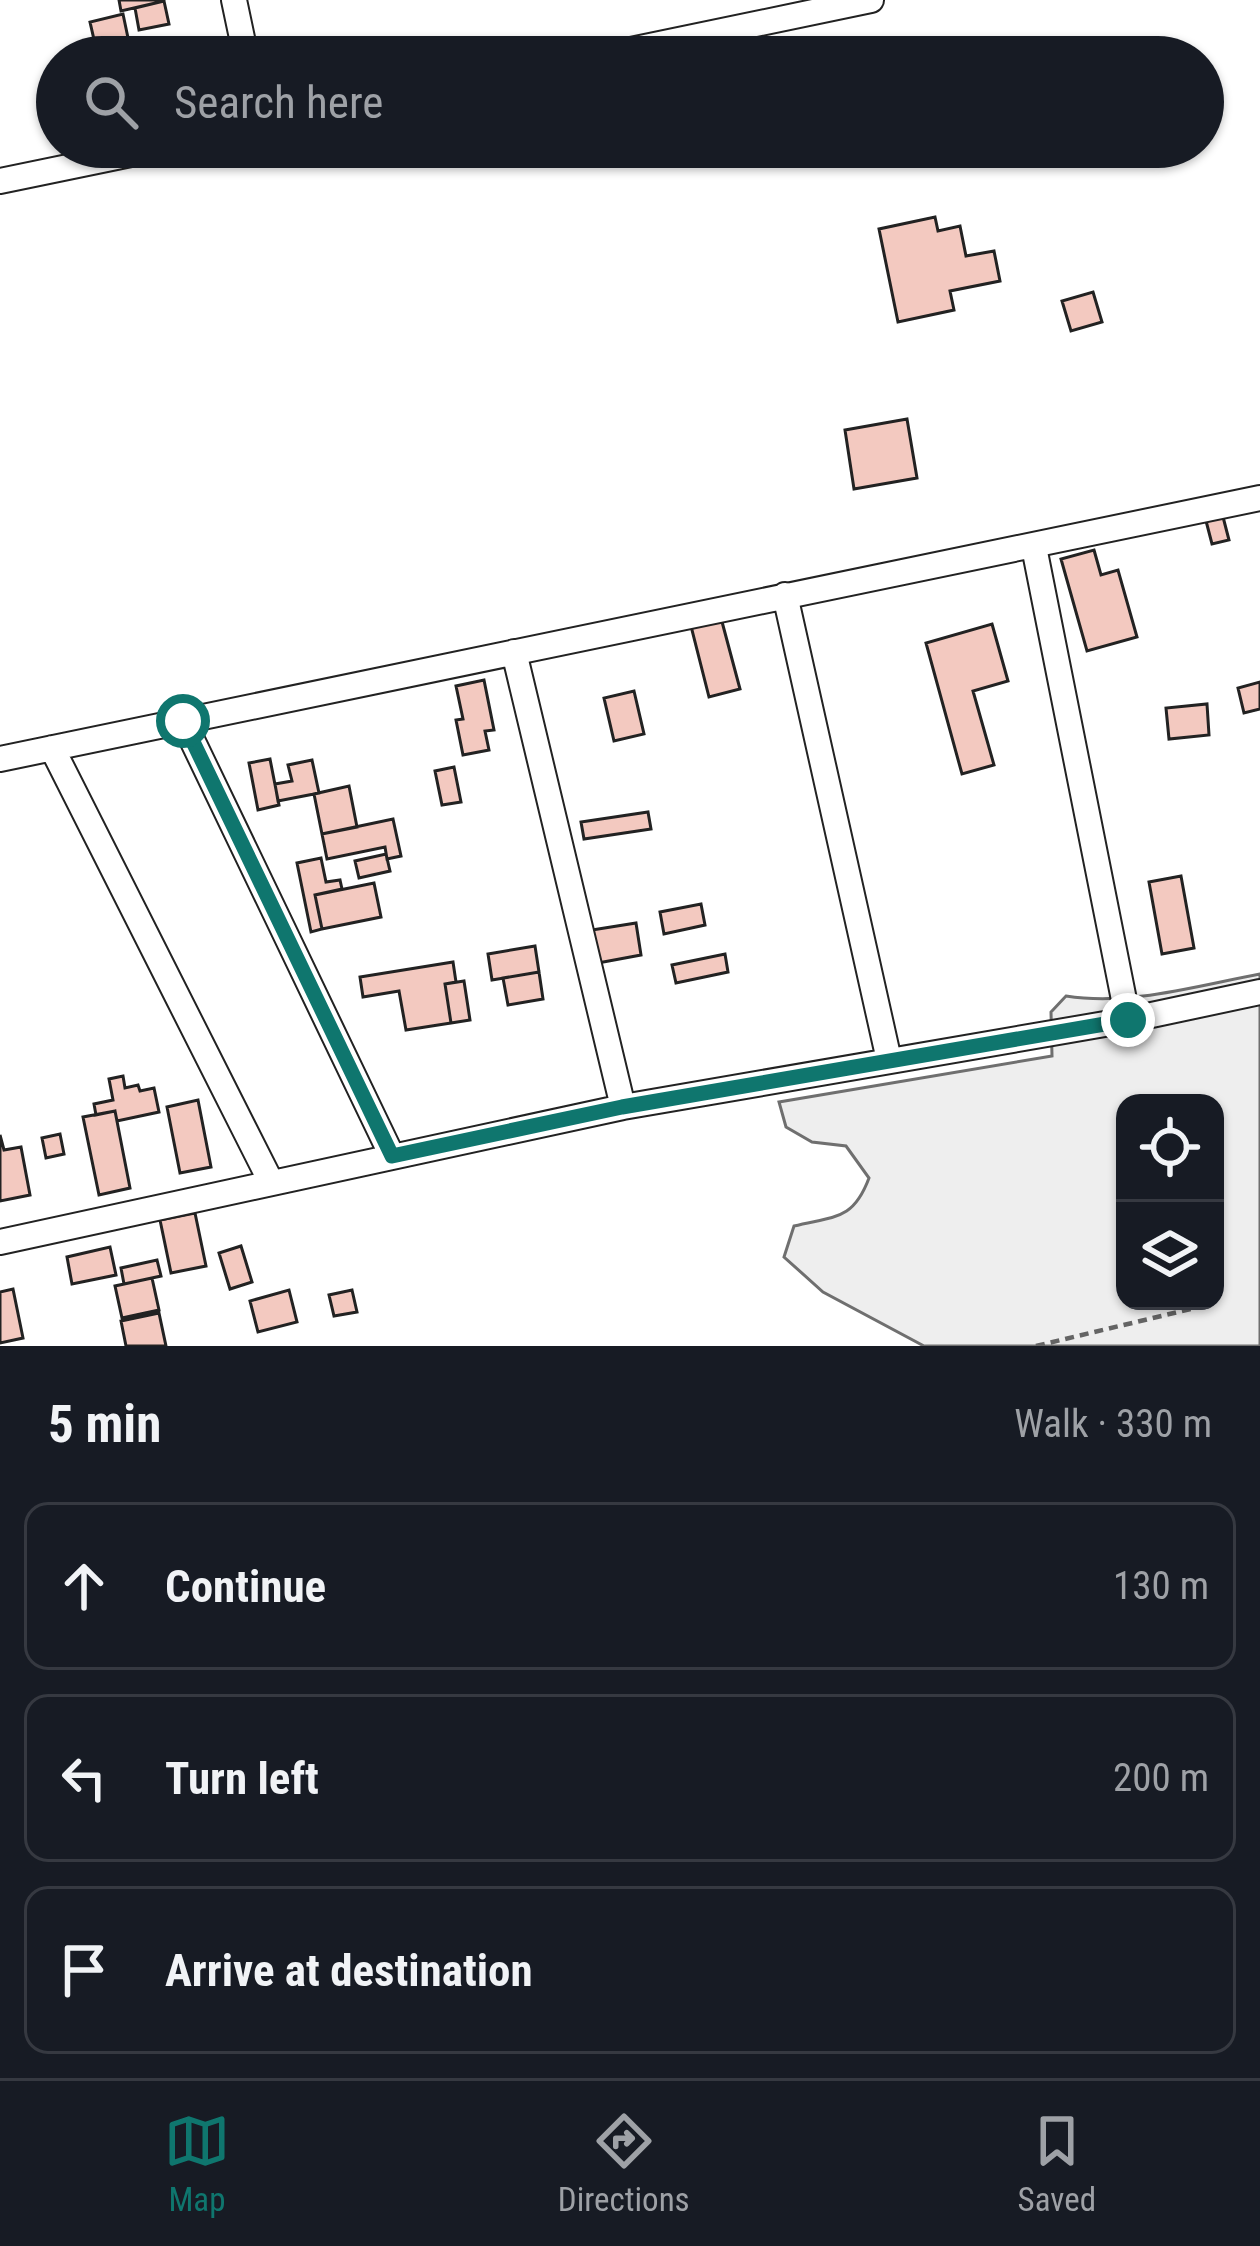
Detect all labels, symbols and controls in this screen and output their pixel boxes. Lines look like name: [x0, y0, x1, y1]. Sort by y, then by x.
search box: [36, 36, 1224, 168]
icon: search: [78, 69, 144, 135]
text: Search here: [174, 76, 383, 129]
route start: [156, 694, 210, 748]
route end: [1101, 993, 1155, 1047]
map controls: [1116, 1094, 1224, 1310]
button: locate: [1116, 1094, 1224, 1202]
button: layers: [1116, 1202, 1224, 1310]
text: 5 min: [48, 1395, 161, 1454]
text: Walk · 330 m: [1014, 1401, 1212, 1447]
icon: ahead: [51, 1553, 117, 1619]
text: Continue: [165, 1560, 326, 1613]
text: 130 m: [1113, 1563, 1209, 1609]
icon: left: [51, 1745, 117, 1811]
text: Turn left: [165, 1752, 319, 1805]
text: 200 m: [1113, 1755, 1209, 1801]
icon: arrive: [51, 1937, 117, 2003]
text: Arrive at destination: [165, 1944, 533, 1997]
tab: Map: [164, 2108, 230, 2219]
tab: Directions: [558, 2108, 690, 2219]
tab: Saved: [1018, 2108, 1096, 2219]

